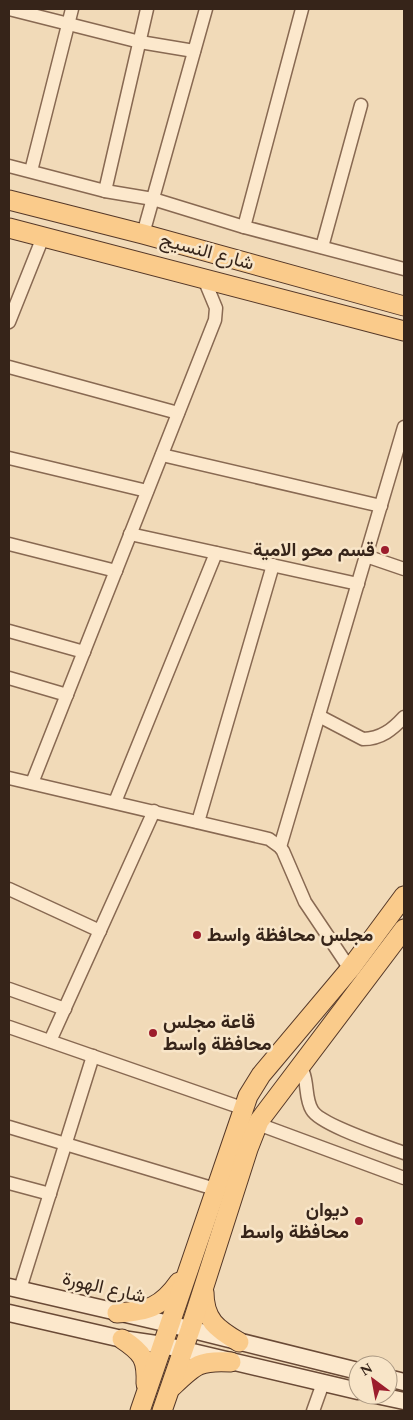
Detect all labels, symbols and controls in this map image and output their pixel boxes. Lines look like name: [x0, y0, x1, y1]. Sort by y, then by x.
street label: شارع النسيج: [157, 226, 257, 278]
place label: قسم محو الامية: [253, 536, 375, 565]
marker: قسم محو الامية: [379, 544, 391, 556]
place label: مجلس محافظة واسط: [207, 921, 373, 950]
marker: مجلس محافظة واسط: [191, 929, 203, 941]
place label: قاعة مجلس محافظة واسط: [163, 1008, 272, 1059]
marker: قاعة مجلس محافظة واسط: [147, 1027, 159, 1039]
place label: ديوان محافظة واسط: [240, 1196, 349, 1247]
marker: ديوان محافظة واسط: [353, 1215, 365, 1227]
street label: شارع الهورة: [60, 1264, 149, 1312]
north arrow: [348, 1355, 398, 1405]
text: N: [356, 1357, 377, 1381]

